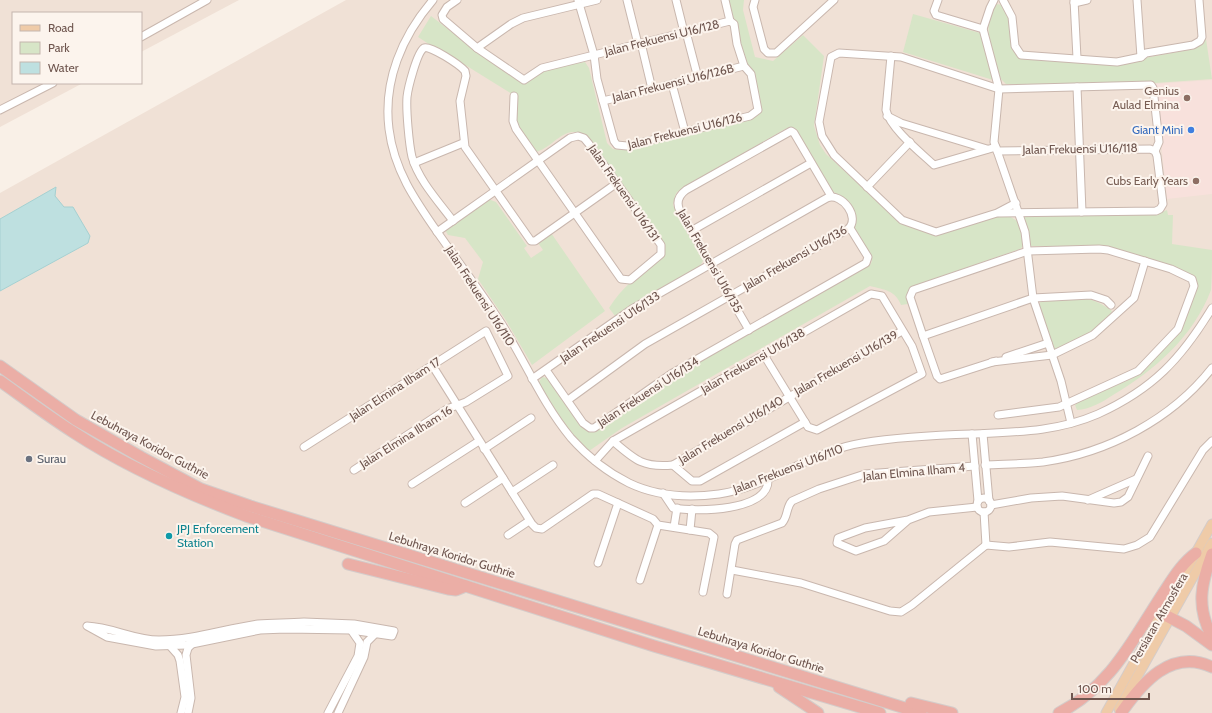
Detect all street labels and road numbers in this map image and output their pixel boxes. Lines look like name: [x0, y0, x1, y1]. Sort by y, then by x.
street label: Jalan Frekuensi U16/128: [602, 16, 721, 59]
street label: Jalan Frekuensi U16/126B: [610, 60, 735, 105]
street label: Jalan Frekuensi U16/126: [625, 109, 744, 152]
street label: Jalan Frekuensi U16/118: [1021, 140, 1138, 157]
street label: Jalan Frekuensi U16/131: [585, 141, 663, 244]
street label: Jalan Frekuensi U16/135: [674, 205, 746, 315]
street label: Jalan Frekuensi U16/136: [739, 222, 850, 294]
street label: Jalan Frekuensi U16/110: [442, 242, 518, 349]
street label: Jalan Frekuensi U16/133: [556, 288, 662, 366]
street label: Jalan Frekuensi U16/138: [697, 325, 808, 397]
street label: Jalan Frekuensi U16/139: [790, 327, 901, 399]
street label: Jalan Frekuensi U16/134: [593, 353, 701, 430]
street label: Jalan Elmina Ilham 17: [346, 354, 443, 424]
street label: Jalan Frekuensi U16/140: [675, 392, 786, 467]
street label: Jalan Elmina Ilham 16: [356, 402, 455, 472]
street label: Lebuhraya Koridor Guthrie: [89, 407, 212, 482]
street label: Jalan Frekuensi U16/110: [730, 441, 845, 497]
street label: Jalan Elmina Ilham 4: [861, 460, 966, 484]
street label: Lebuhraya Koridor Guthrie: [387, 528, 517, 581]
street label: Persiaran Atmosfera: [1127, 570, 1191, 665]
street label: Lebuhraya Koridor Guthrie: [696, 623, 826, 676]

